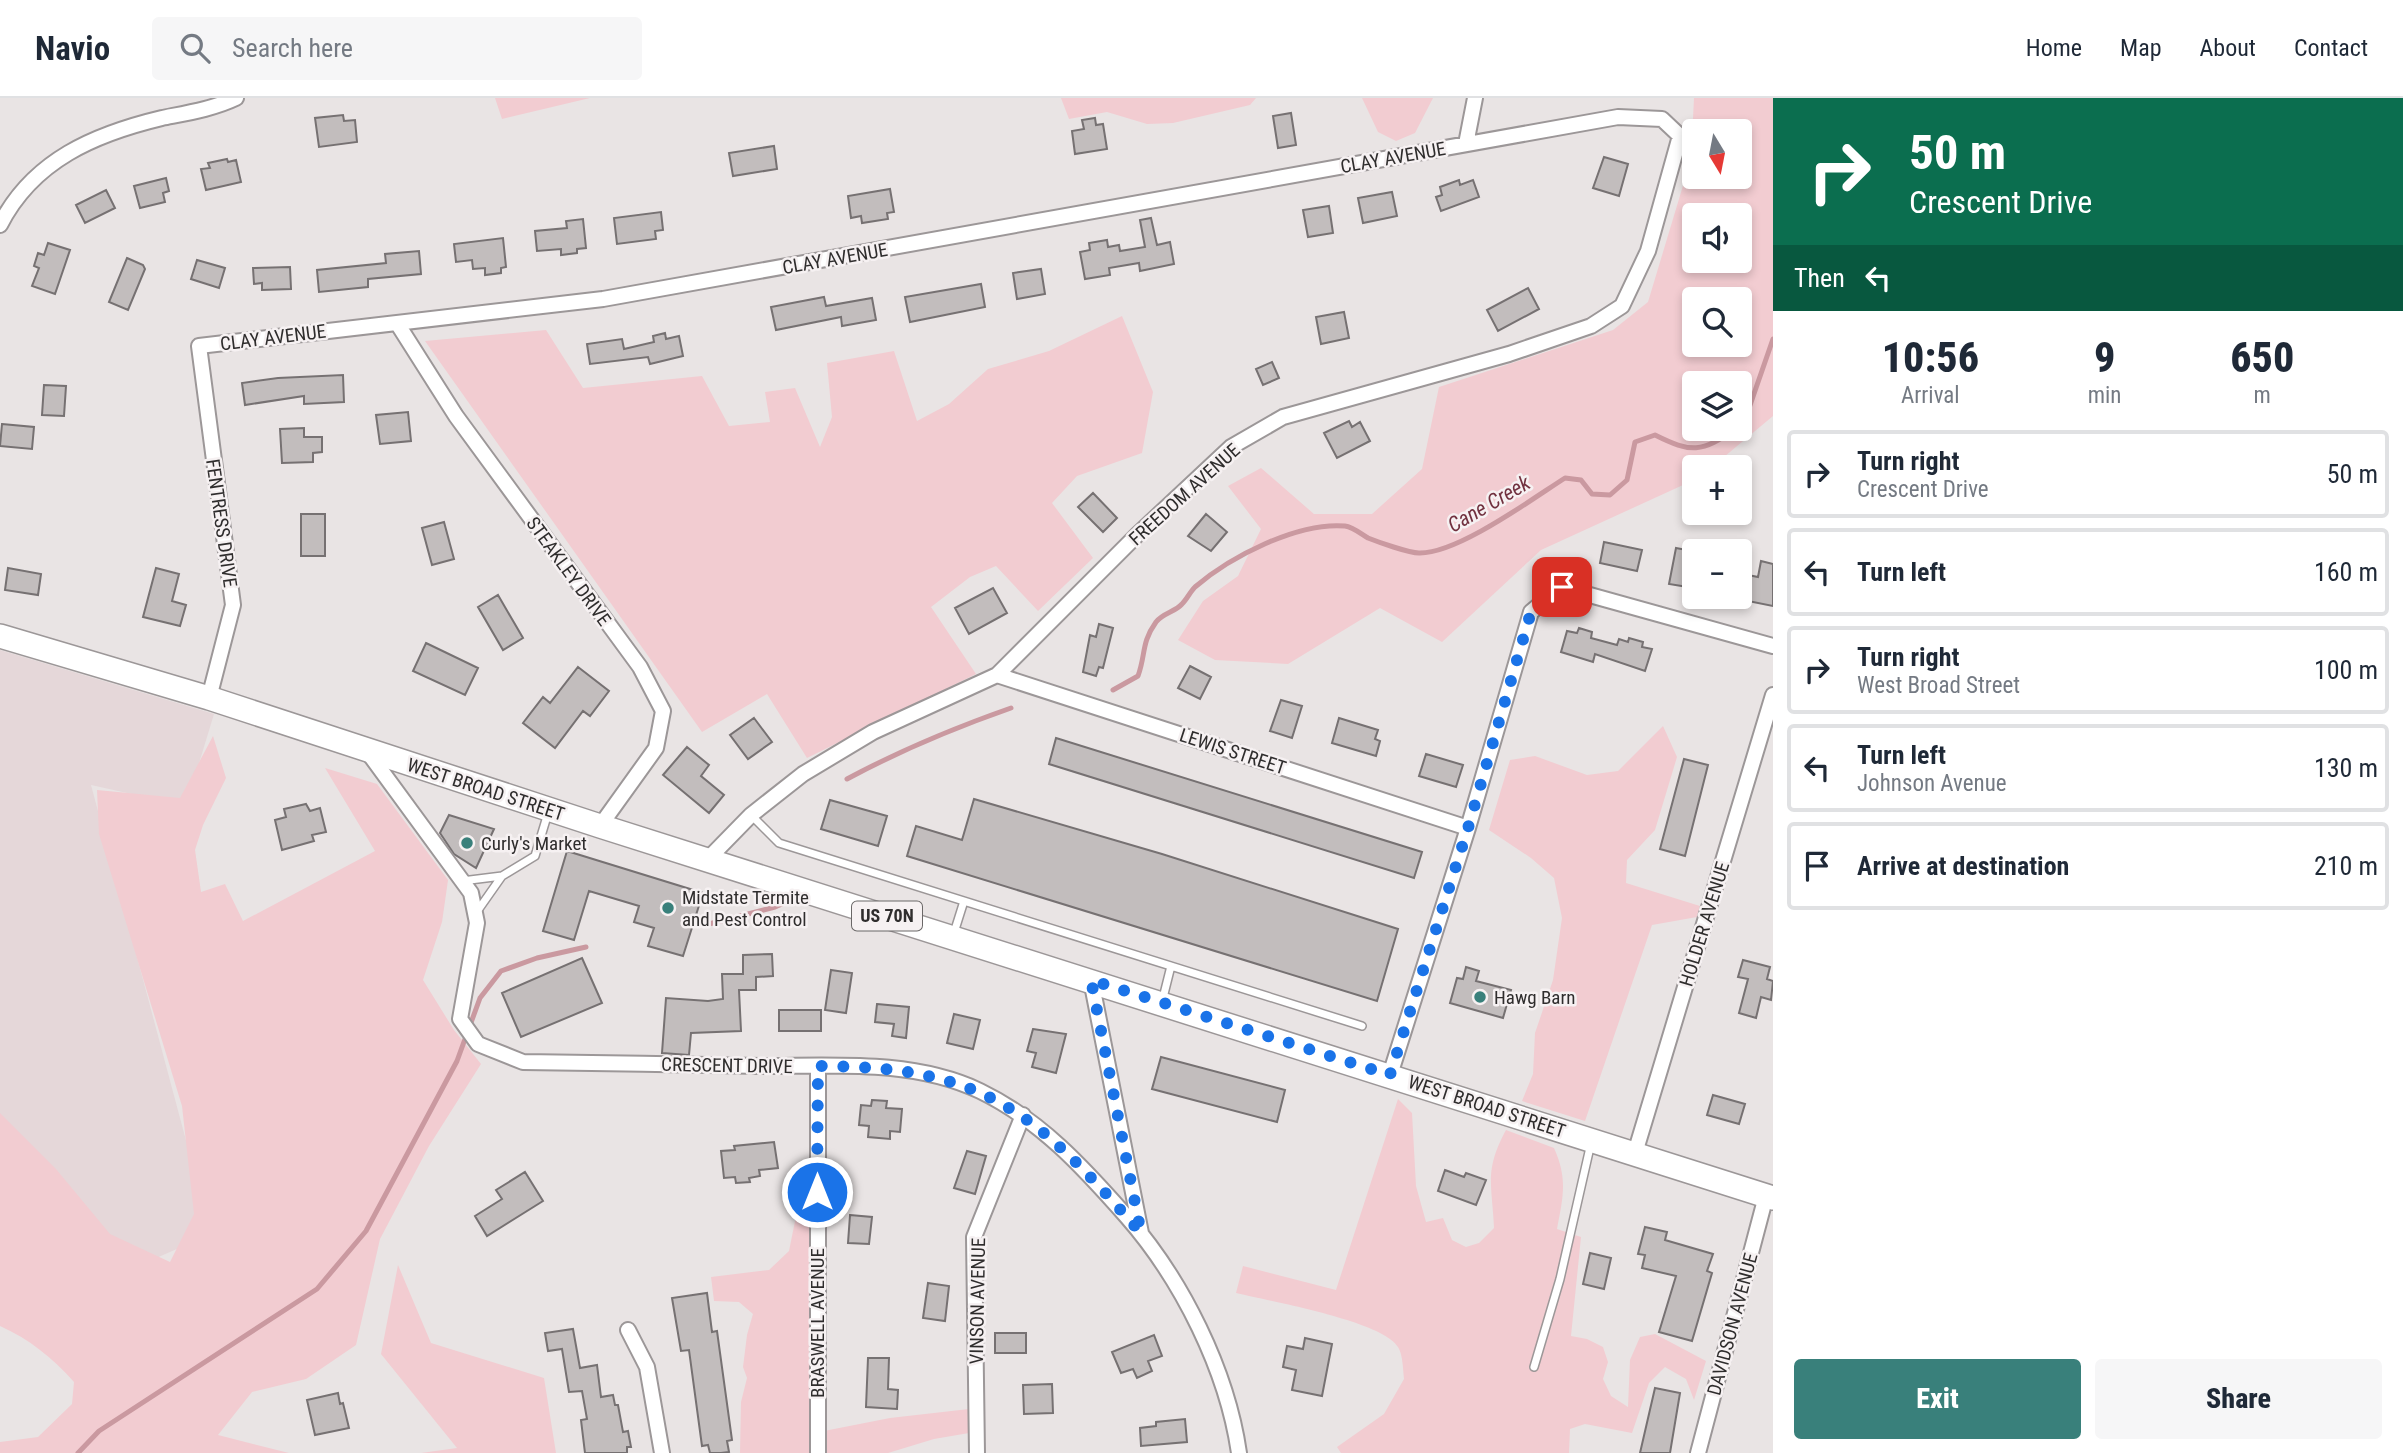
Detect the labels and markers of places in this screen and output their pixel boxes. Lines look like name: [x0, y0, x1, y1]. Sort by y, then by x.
pin: [1532, 557, 1592, 617]
place label: Curly's Market: [481, 832, 587, 855]
marker: Curly's Market: [459, 835, 475, 851]
place label: Midstate Termite and Pest Control: [682, 886, 809, 931]
marker: Midstate Termite and Pest Control: [660, 900, 676, 916]
place label: Hawg Barn: [1494, 986, 1575, 1009]
marker: Hawg Barn: [1472, 989, 1488, 1005]

